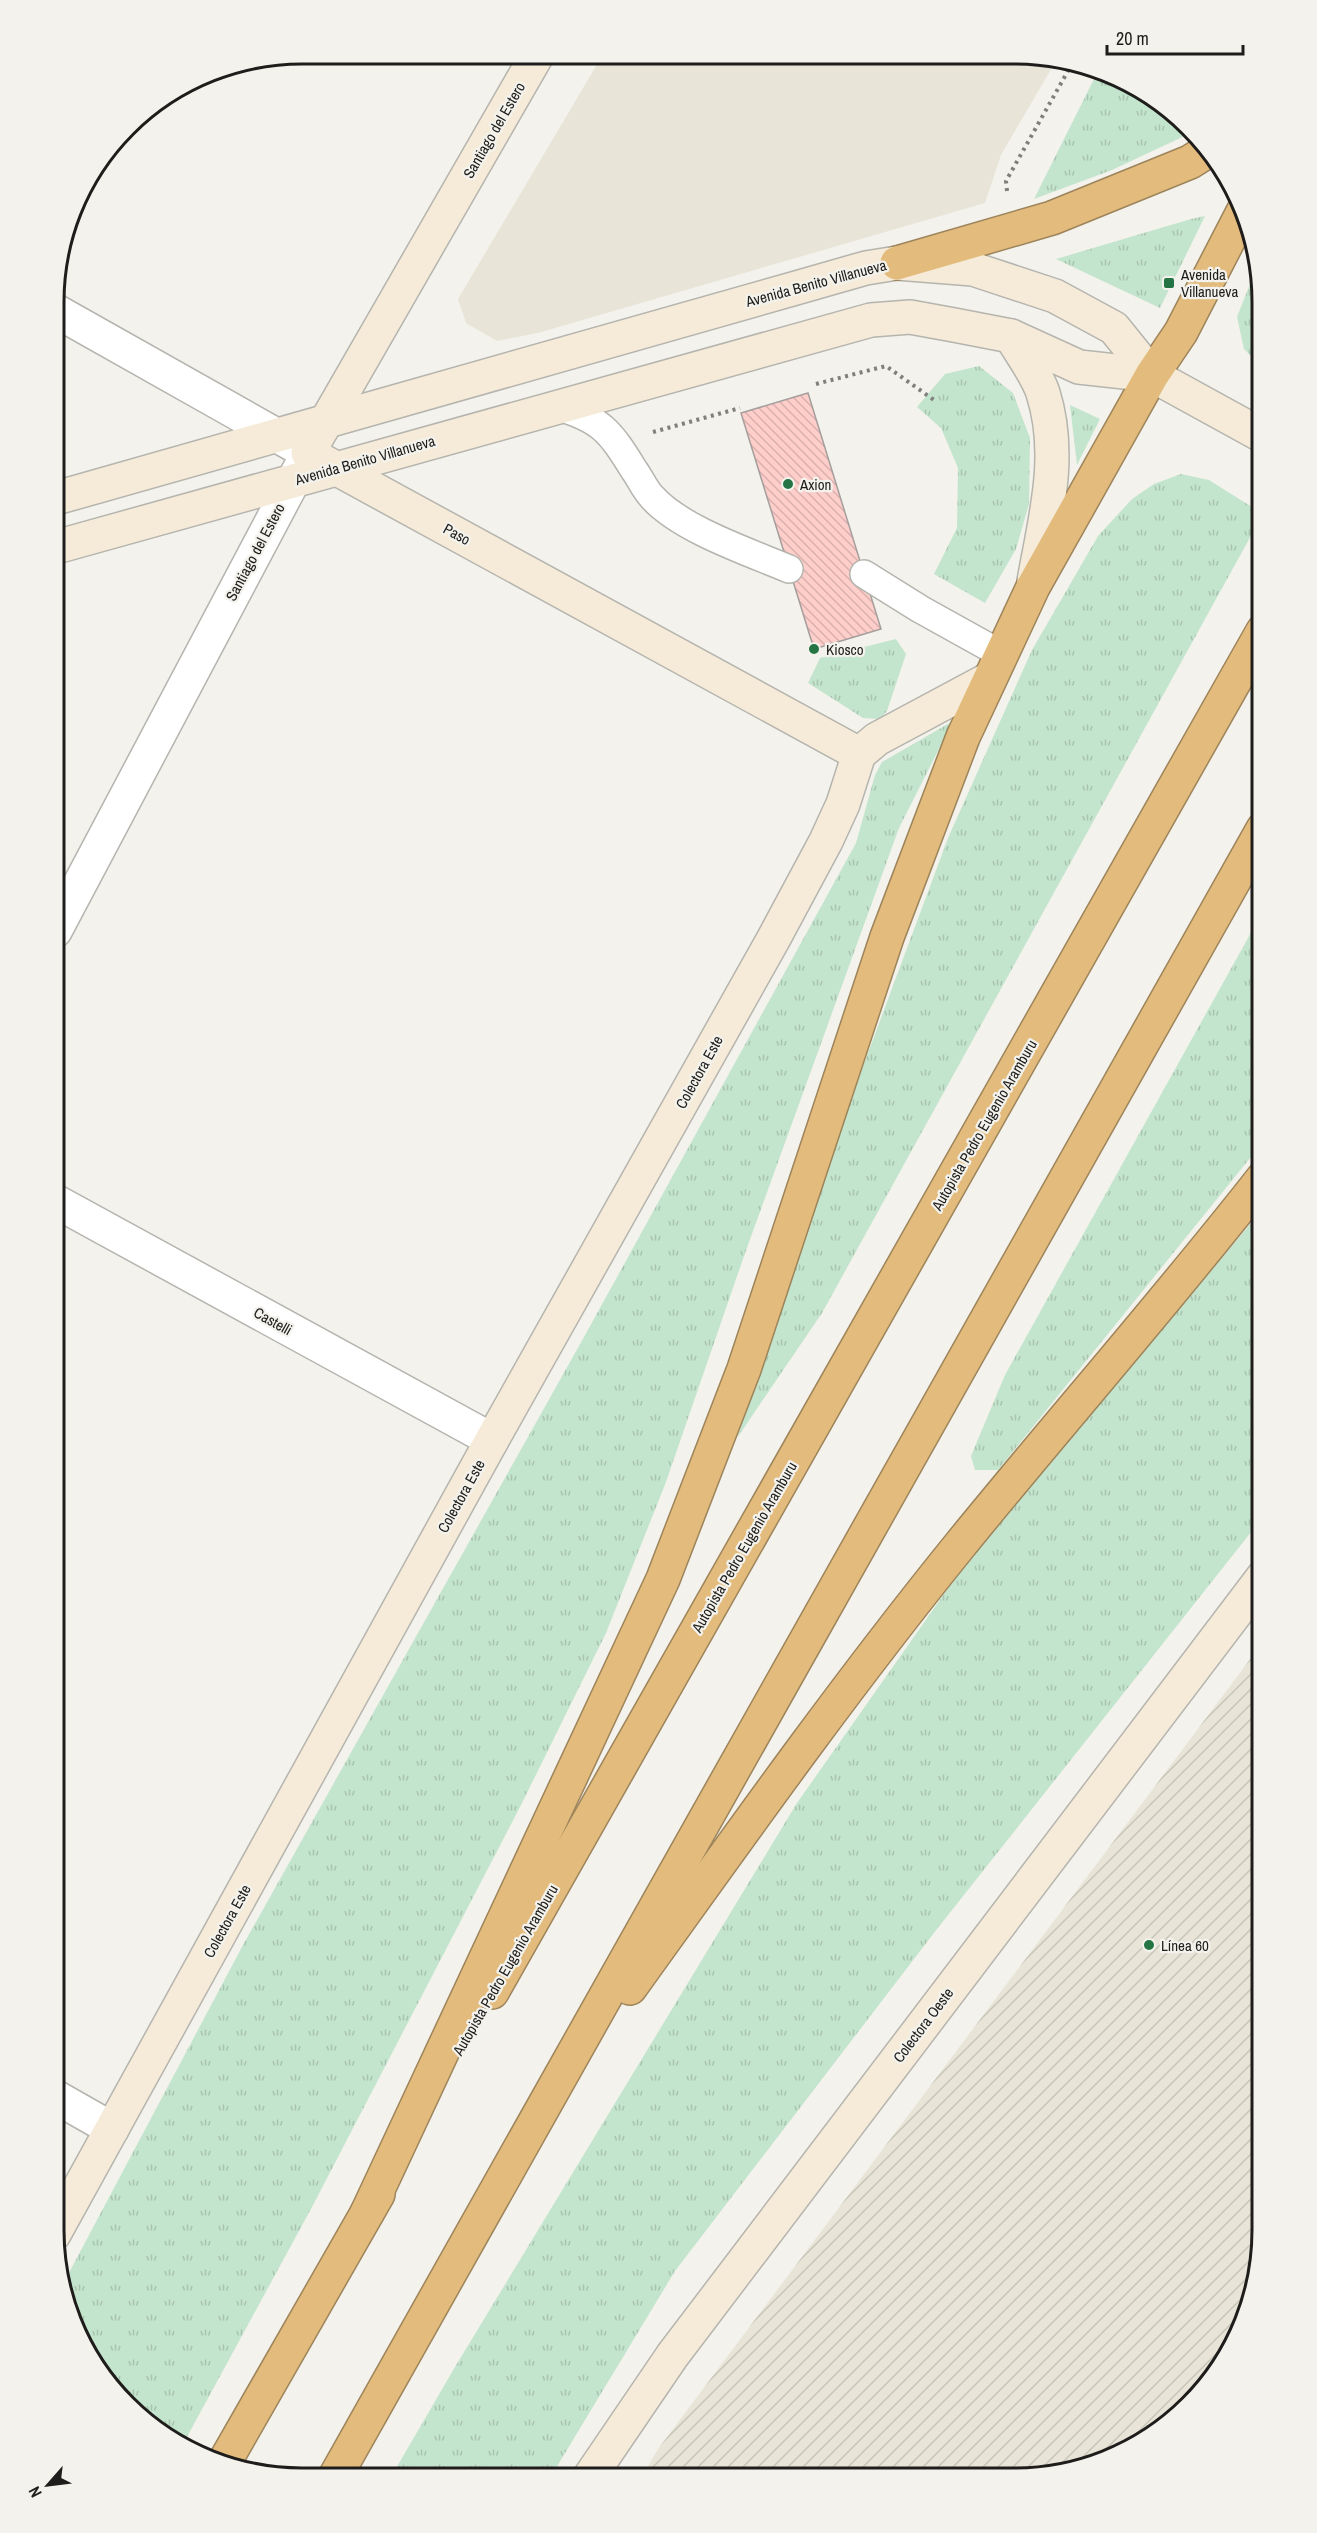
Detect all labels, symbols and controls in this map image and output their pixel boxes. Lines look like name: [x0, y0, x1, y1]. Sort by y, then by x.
scale bar: [1107, 18, 1244, 56]
text: 20 m: [1116, 26, 1149, 51]
street label: Santiago del Estero: [458, 78, 530, 182]
street label: Avenida Benito Villanueva: [742, 254, 889, 312]
place label: Avenida Villanueva: [1180, 264, 1238, 302]
marker: Avenida Villanueva: [1162, 276, 1176, 290]
street label: Avenida Benito Villanueva: [292, 430, 438, 490]
place label: Axion: [799, 474, 831, 495]
marker: Axion: [781, 477, 795, 491]
street label: Santiago del Estero: [220, 499, 290, 605]
street label: Paso: [440, 518, 474, 550]
place label: Kiosco: [826, 639, 864, 660]
marker: Kiosco: [807, 642, 821, 656]
street label: Colectora Este: [670, 1031, 728, 1112]
street label: Autopista Pedro Eugenio Aramburu: [926, 1036, 1042, 1215]
street label: Castelli: [250, 1302, 296, 1340]
street label: Colectora Este: [432, 1455, 490, 1536]
street label: Autopista Pedro Eugenio Aramburu: [686, 1458, 802, 1637]
street label: Colectora Este: [198, 1880, 256, 1961]
street label: Autopista Pedro Eugenio Aramburu: [447, 1881, 563, 2060]
place label: Línea 60: [1161, 1935, 1209, 1956]
marker: Línea 60: [1142, 1938, 1156, 1952]
street label: Colectora Oeste: [888, 1983, 958, 2067]
north arrow: [18, 2455, 78, 2515]
text: N: [23, 2483, 47, 2501]

